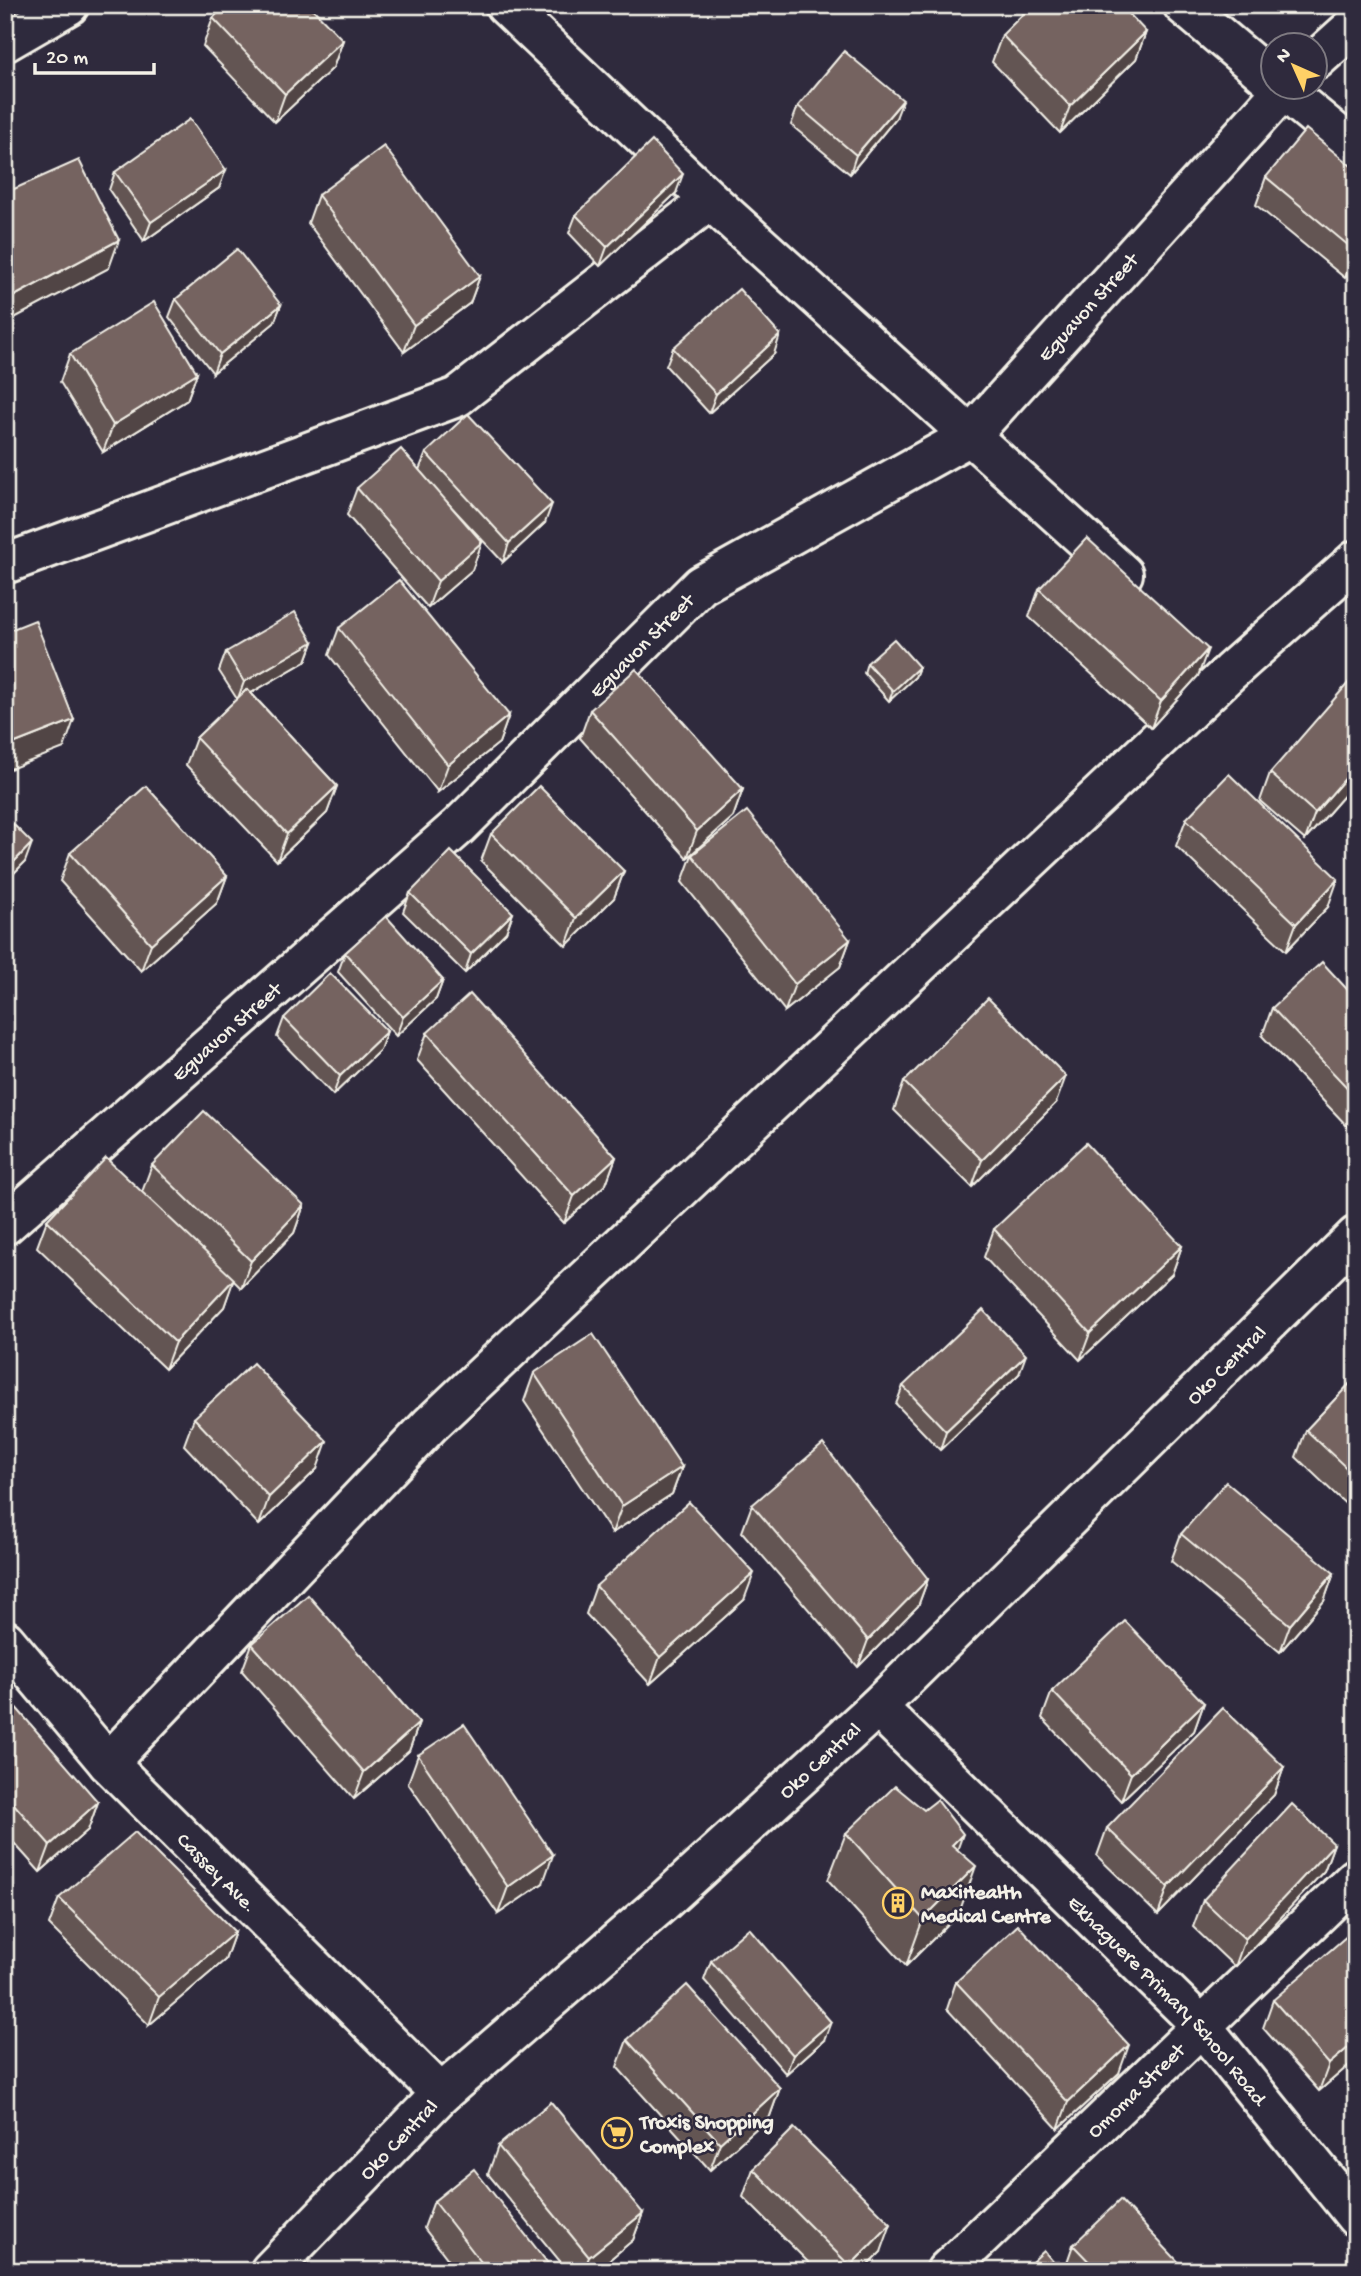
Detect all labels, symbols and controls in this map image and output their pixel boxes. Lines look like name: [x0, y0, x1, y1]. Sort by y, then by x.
scale bar: [35, 32, 154, 76]
north arrow: [1260, 32, 1330, 102]
text: N: [1272, 44, 1297, 69]
text: 20 m: [46, 47, 88, 72]
street label: Eguavon Street: [1034, 248, 1147, 368]
street label: Eguavon Street: [586, 588, 703, 705]
street label: Eguavon Street: [168, 977, 290, 1088]
street label: Oko Central: [1183, 1322, 1273, 1412]
street label: Oko Central: [775, 1718, 868, 1806]
street label: Cassey Ave.: [170, 1829, 261, 1920]
place label: MaxiHealth Medical Centre: [921, 1882, 1052, 1931]
building icon: MaxiHealth Medical Centre: [881, 1886, 915, 1920]
street label: Ekhaguere Primary School Road: [1061, 1892, 1271, 2113]
street label: Omoma Street: [1083, 2038, 1193, 2145]
street label: Oko Central: [356, 2096, 445, 2187]
place label: Troxis Shopping Complex: [638, 2112, 774, 2161]
supermarket icon: Troxis Shopping Complex: [600, 2116, 634, 2150]

